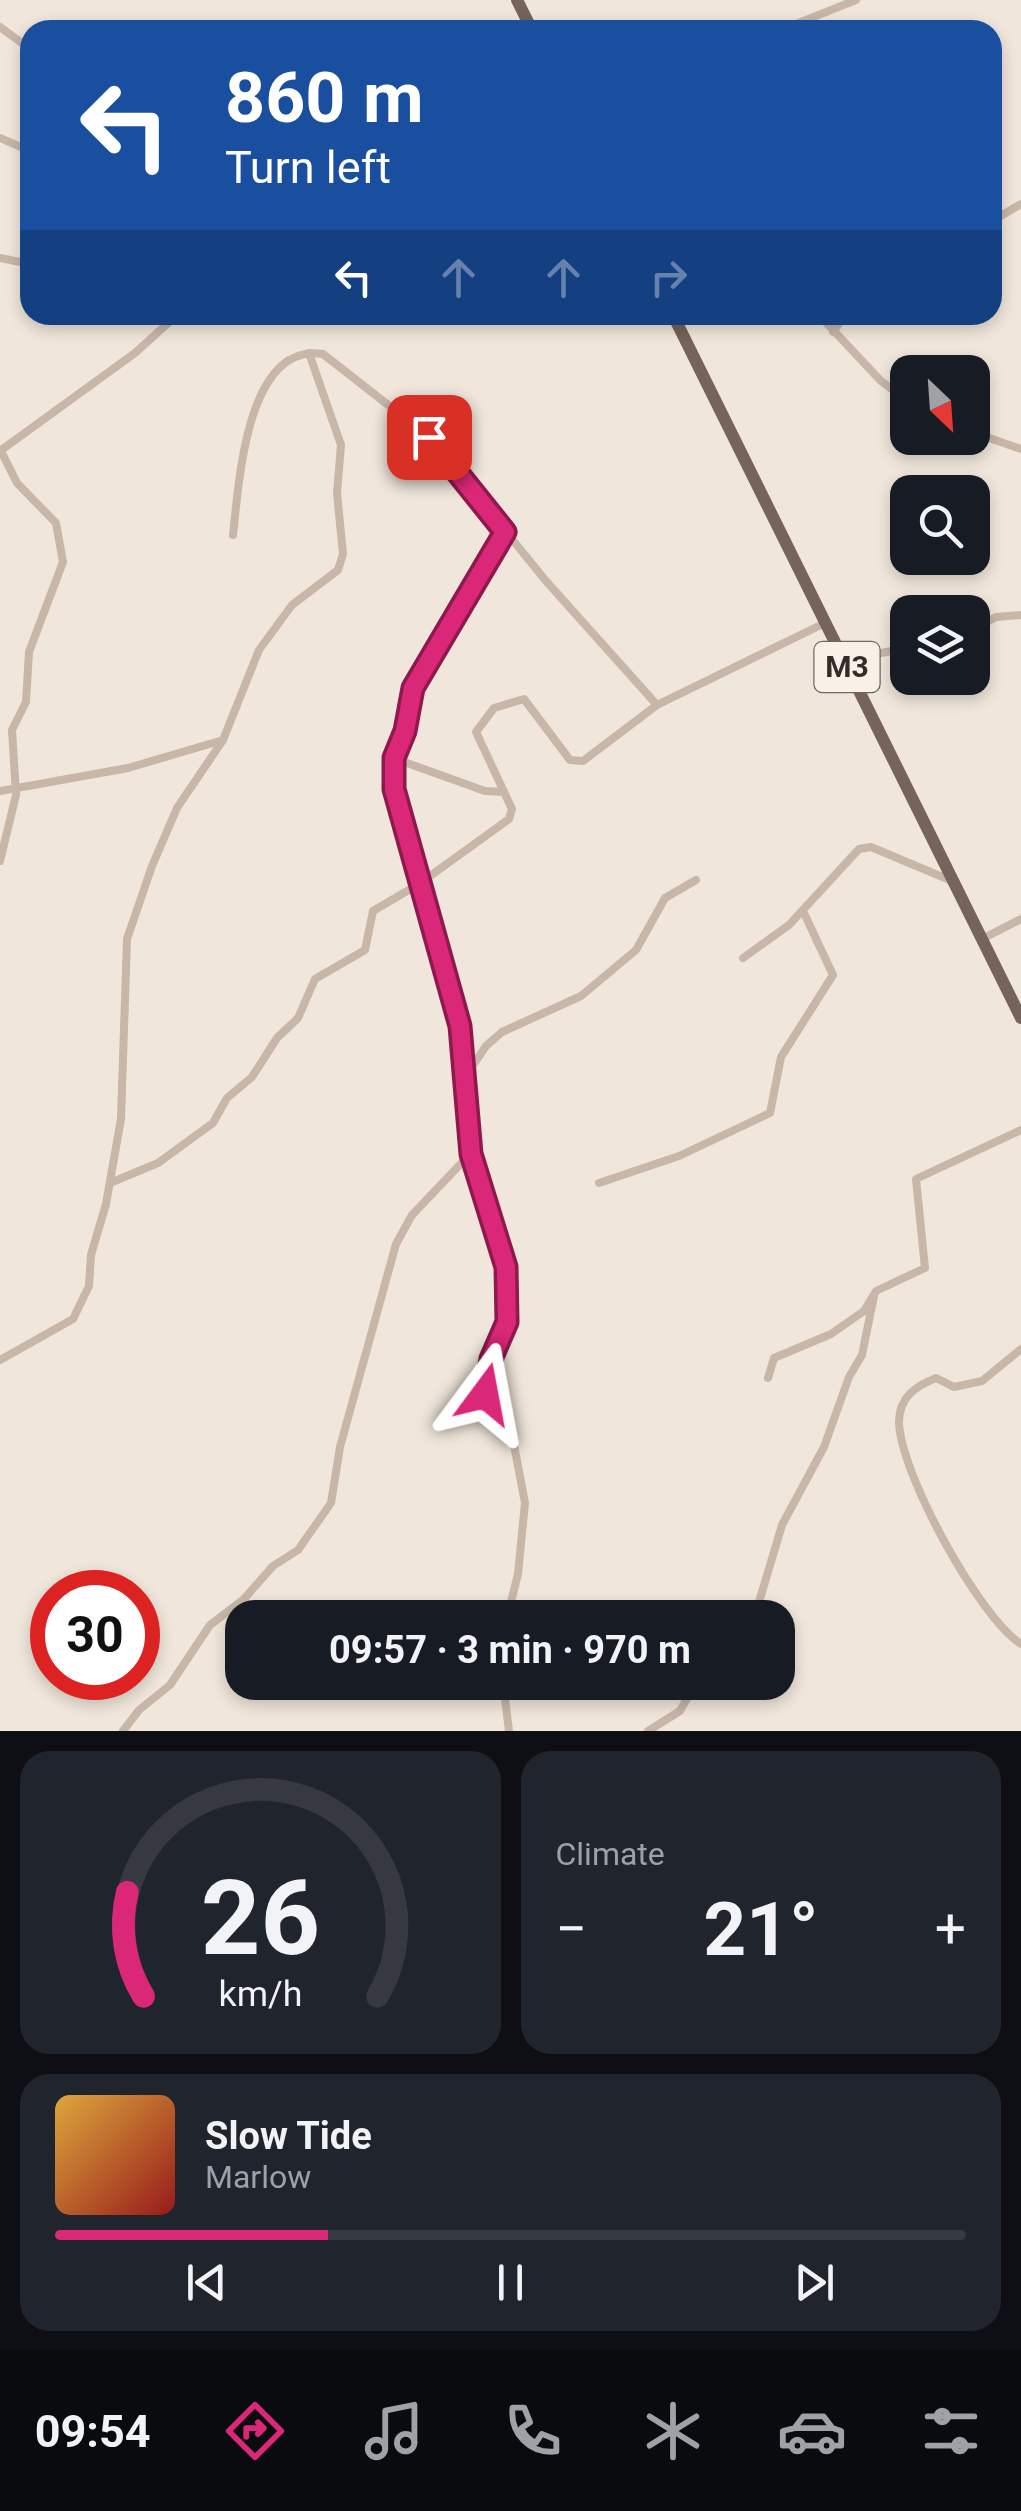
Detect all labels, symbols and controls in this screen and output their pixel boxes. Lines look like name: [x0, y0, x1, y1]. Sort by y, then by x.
text: 860 m: [225, 57, 424, 139]
icon: left: [60, 60, 190, 190]
text: Turn left: [225, 141, 391, 194]
icon: left: [326, 250, 381, 305]
icon: ahead: [431, 250, 486, 305]
icon: ahead: [536, 250, 591, 305]
icon: right: [641, 250, 696, 305]
north arrow: [890, 355, 990, 455]
map controls: [890, 355, 990, 695]
pin: [387, 395, 472, 480]
icon: arrive: [402, 410, 457, 465]
button: search: [890, 475, 990, 575]
button: layers: [890, 595, 990, 695]
road number: M3: [814, 642, 880, 692]
position arrow: [433, 1342, 537, 1446]
speed limit sign: 30: [30, 1570, 160, 1700]
text: 09:57 · 3 min · 970 m: [329, 1628, 691, 1672]
text: Climate: [556, 1835, 665, 1873]
text: 26: [201, 1858, 320, 1979]
text: 21°: [703, 1885, 819, 1973]
text: −: [556, 1897, 587, 1961]
text: +: [935, 1897, 966, 1961]
text: km/h: [218, 1973, 302, 2015]
text: Slow Tide: [205, 2114, 372, 2158]
text: Marlow: [205, 2158, 311, 2196]
icon: previous: [179, 2255, 234, 2310]
icon: pause: [483, 2255, 538, 2310]
icon: next: [787, 2255, 842, 2310]
icon: directions: [220, 2396, 290, 2466]
icon: music: [359, 2396, 429, 2466]
icon: phone: [498, 2396, 568, 2466]
icon: climate: [638, 2396, 708, 2466]
icon: car: [777, 2396, 847, 2466]
icon: filters: [916, 2396, 986, 2466]
text: 09:54: [35, 2405, 151, 2458]

